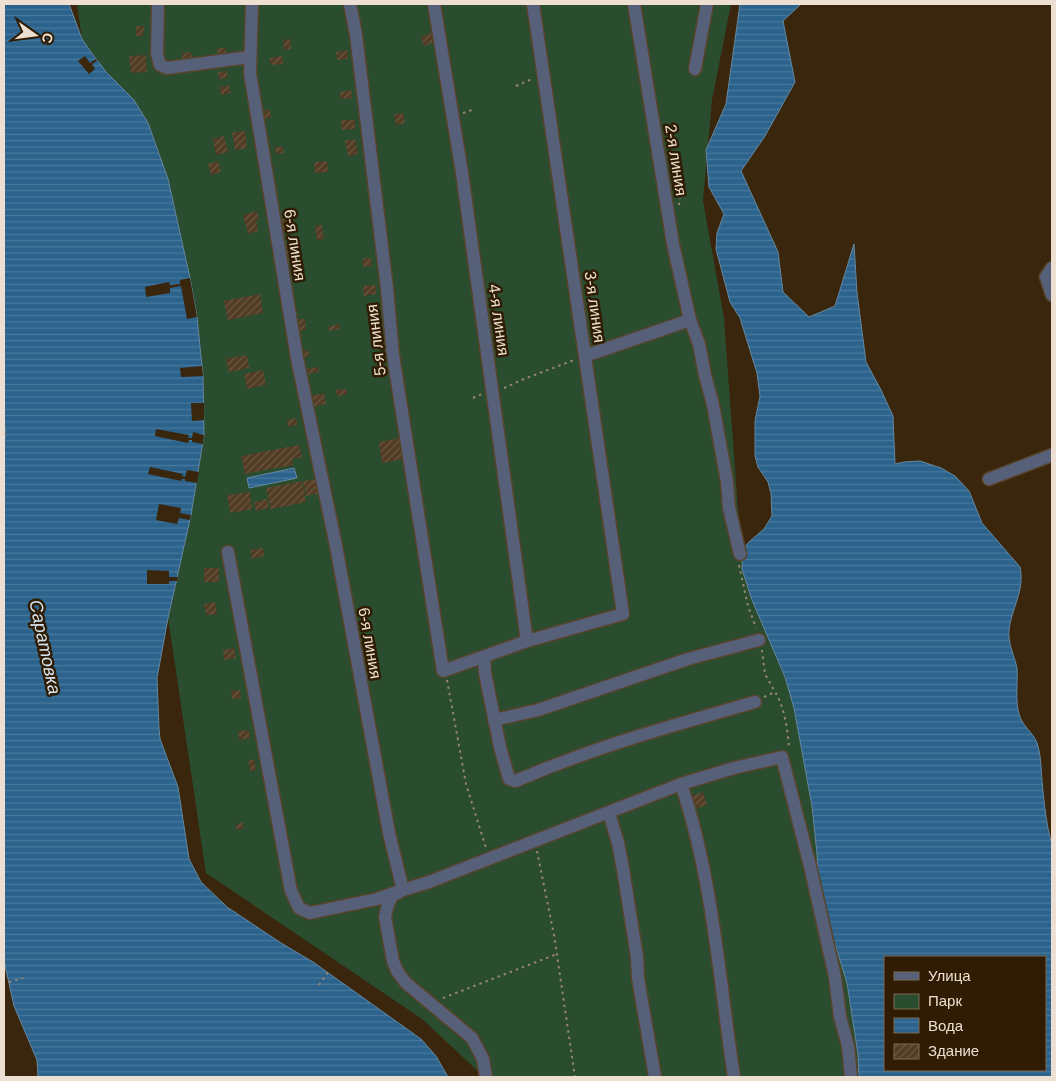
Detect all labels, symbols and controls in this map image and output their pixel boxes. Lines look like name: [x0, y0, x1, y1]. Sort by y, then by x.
north arrow: [10, 10, 60, 60]
text: С: [39, 31, 57, 45]
street label: 2-я линия: [662, 123, 690, 197]
street label: 6-я линия: [281, 208, 309, 282]
street label: 3-я линия: [582, 270, 608, 344]
street label: 4-я линия: [486, 283, 512, 357]
street label: 5-я линия: [363, 303, 389, 377]
water label: Саратовка: [25, 598, 65, 696]
street label: 6-я линия: [355, 606, 385, 680]
legend: [884, 956, 1046, 1071]
text: Улица: [928, 967, 971, 984]
text: Парк: [928, 992, 962, 1009]
text: Вода: [928, 1017, 964, 1034]
text: Здание: [928, 1042, 979, 1059]

